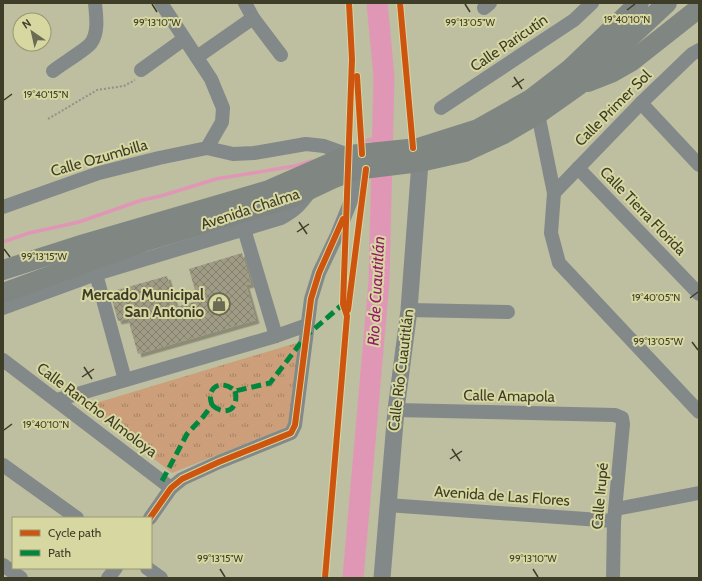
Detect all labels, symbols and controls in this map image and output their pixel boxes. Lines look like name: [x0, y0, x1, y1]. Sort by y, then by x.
street label: Calle Paricutín: [467, 11, 551, 75]
north arrow: [12, 12, 52, 52]
text: 19°40'10"N: [604, 13, 650, 26]
text: N: [19, 16, 34, 32]
text: 99°13'10"W: [133, 16, 181, 29]
text: 99°13'05"W: [445, 16, 495, 29]
street label: Calle Primer Sol: [571, 66, 655, 150]
text: 19°40'15"N: [24, 88, 69, 101]
street label: Calle Ozumbilla: [49, 135, 150, 180]
street label: Calle Tierra Florida: [596, 163, 690, 260]
street label: Avenida Chalma: [198, 184, 302, 233]
water label: Rio de Cuautitlán: [364, 236, 388, 346]
text: 99°13'15"W: [21, 250, 68, 263]
place label: Mercado Municipal San Antonio: [81, 286, 204, 321]
shop icon: Mercado Municipal San Antonio: [206, 291, 232, 317]
text: 19°40'05"N: [632, 291, 680, 304]
street label: Calle Río Cuautitlán: [385, 308, 417, 432]
text: 99°13'05"W: [633, 335, 683, 348]
street label: Calle Rancho Almoloya: [33, 359, 161, 462]
street label: Calle Amapola: [463, 386, 556, 406]
text: 19°40'10"N: [23, 418, 69, 431]
street label: Calle Irupé: [588, 462, 612, 530]
street label: Avenida de Las Flores: [434, 482, 570, 510]
legend: [12, 517, 152, 569]
text: Cycle path: [48, 525, 101, 540]
text: Path: [48, 545, 71, 560]
text: 99°13'15"W: [197, 552, 244, 565]
text: 99°13'10"W: [509, 552, 557, 565]

